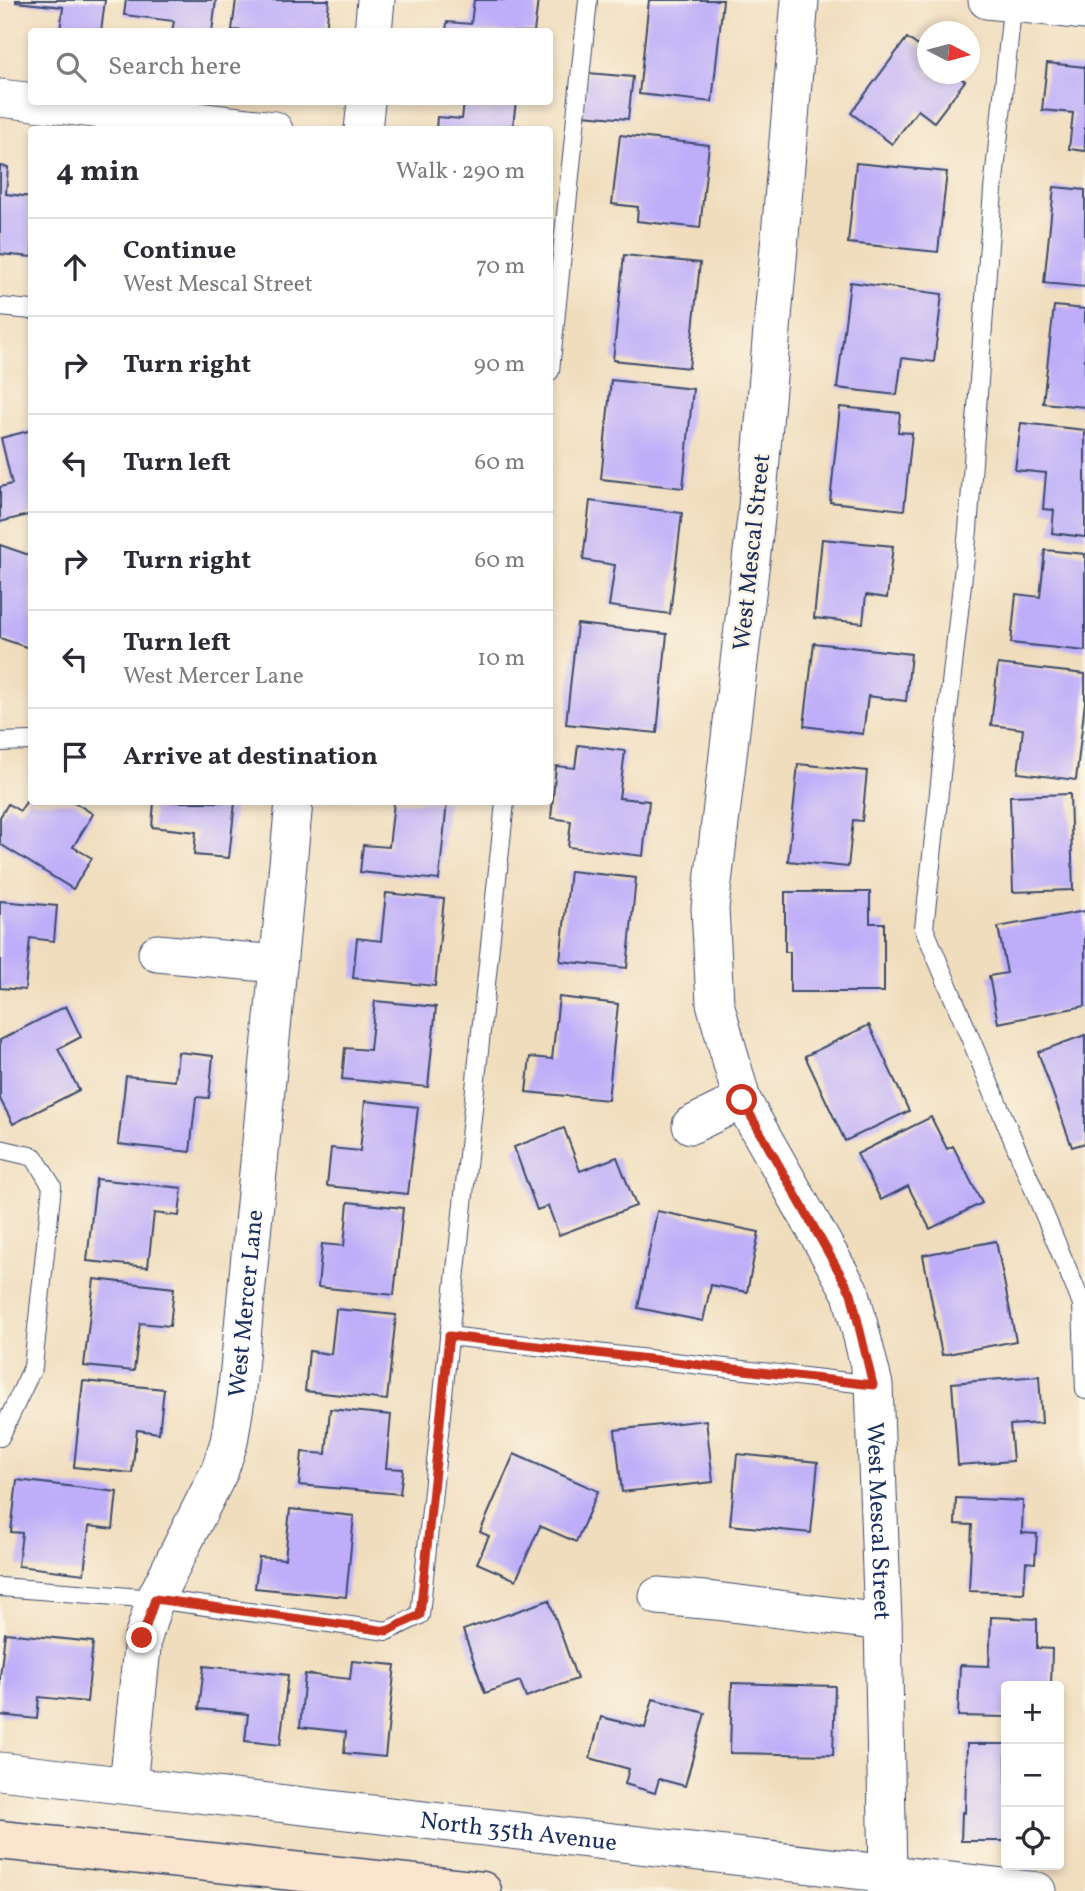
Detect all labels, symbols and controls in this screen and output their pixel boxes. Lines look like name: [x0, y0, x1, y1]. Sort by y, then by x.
north arrow: [917, 21, 980, 84]
search box: [28, 28, 553, 105]
icon: search: [52, 48, 90, 86]
text: Search here: [108, 49, 241, 85]
text: 4 min: [56, 151, 140, 193]
text: Walk · 290 m: [396, 156, 525, 188]
text: Continue: [123, 233, 236, 269]
icon: ahead: [56, 248, 94, 286]
text: 70 m: [476, 251, 525, 283]
text: West Mescal Street: [123, 269, 313, 301]
icon: right: [56, 346, 94, 384]
text: Turn right: [123, 347, 251, 383]
text: 90 m: [474, 349, 525, 381]
icon: left: [56, 444, 94, 482]
text: Turn left: [123, 445, 231, 481]
text: 60 m: [475, 447, 525, 479]
street label: West Mescal Street: [726, 452, 780, 652]
icon: right: [56, 542, 94, 580]
text: Turn right: [123, 543, 251, 579]
text: 60 m: [475, 545, 525, 577]
text: Turn left: [123, 625, 231, 661]
icon: left: [56, 640, 94, 678]
text: 10 m: [477, 643, 525, 675]
text: West Mercer Lane: [123, 661, 304, 693]
icon: arrive: [56, 738, 94, 776]
text: Arrive at destination: [123, 739, 378, 775]
route start: [726, 1084, 757, 1115]
street label: West Mercer Lane: [221, 1208, 273, 1399]
street label: West Mescal Street: [856, 1421, 898, 1621]
route end: [126, 1622, 157, 1653]
map controls: [1001, 1681, 1064, 1870]
button: +: [1001, 1681, 1064, 1744]
button: −: [1001, 1744, 1064, 1807]
street label: North 35th Avenue: [418, 1805, 619, 1861]
button: locate: [1001, 1807, 1064, 1870]

